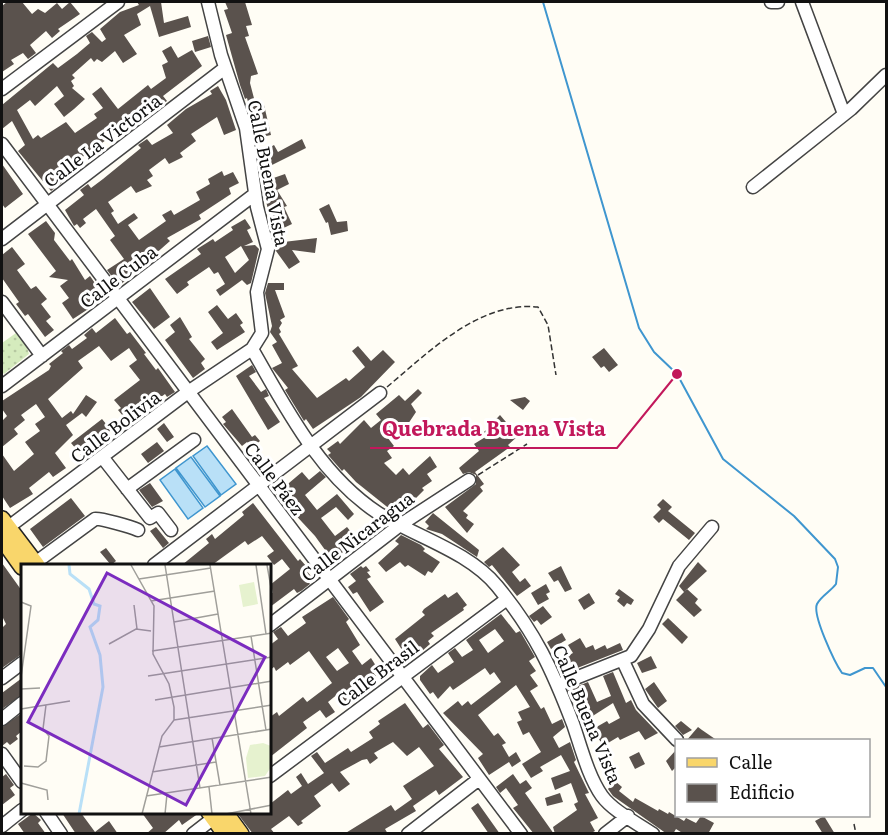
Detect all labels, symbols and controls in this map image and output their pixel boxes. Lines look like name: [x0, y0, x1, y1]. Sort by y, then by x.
street label: Calle La Victoria: [37, 86, 167, 193]
street label: Calle Buena Vista: [242, 98, 296, 249]
street label: Calle Cuba: [74, 238, 163, 314]
street label: Calle Bolivia: [64, 383, 166, 469]
callout: Quebrada Buena Vista: [370, 410, 617, 448]
text: Quebrada Buena Vista: [382, 412, 606, 442]
street label: Calle Páez: [239, 436, 312, 520]
street label: Calle Nicaragua: [295, 484, 419, 587]
inset map: [21, 564, 272, 814]
street label: Calle Brasil: [330, 633, 424, 713]
street label: Calle Buena Vista: [547, 640, 630, 788]
legend: [675, 739, 870, 817]
text: Calle: [729, 748, 772, 775]
text: Edificio: [729, 778, 795, 805]

